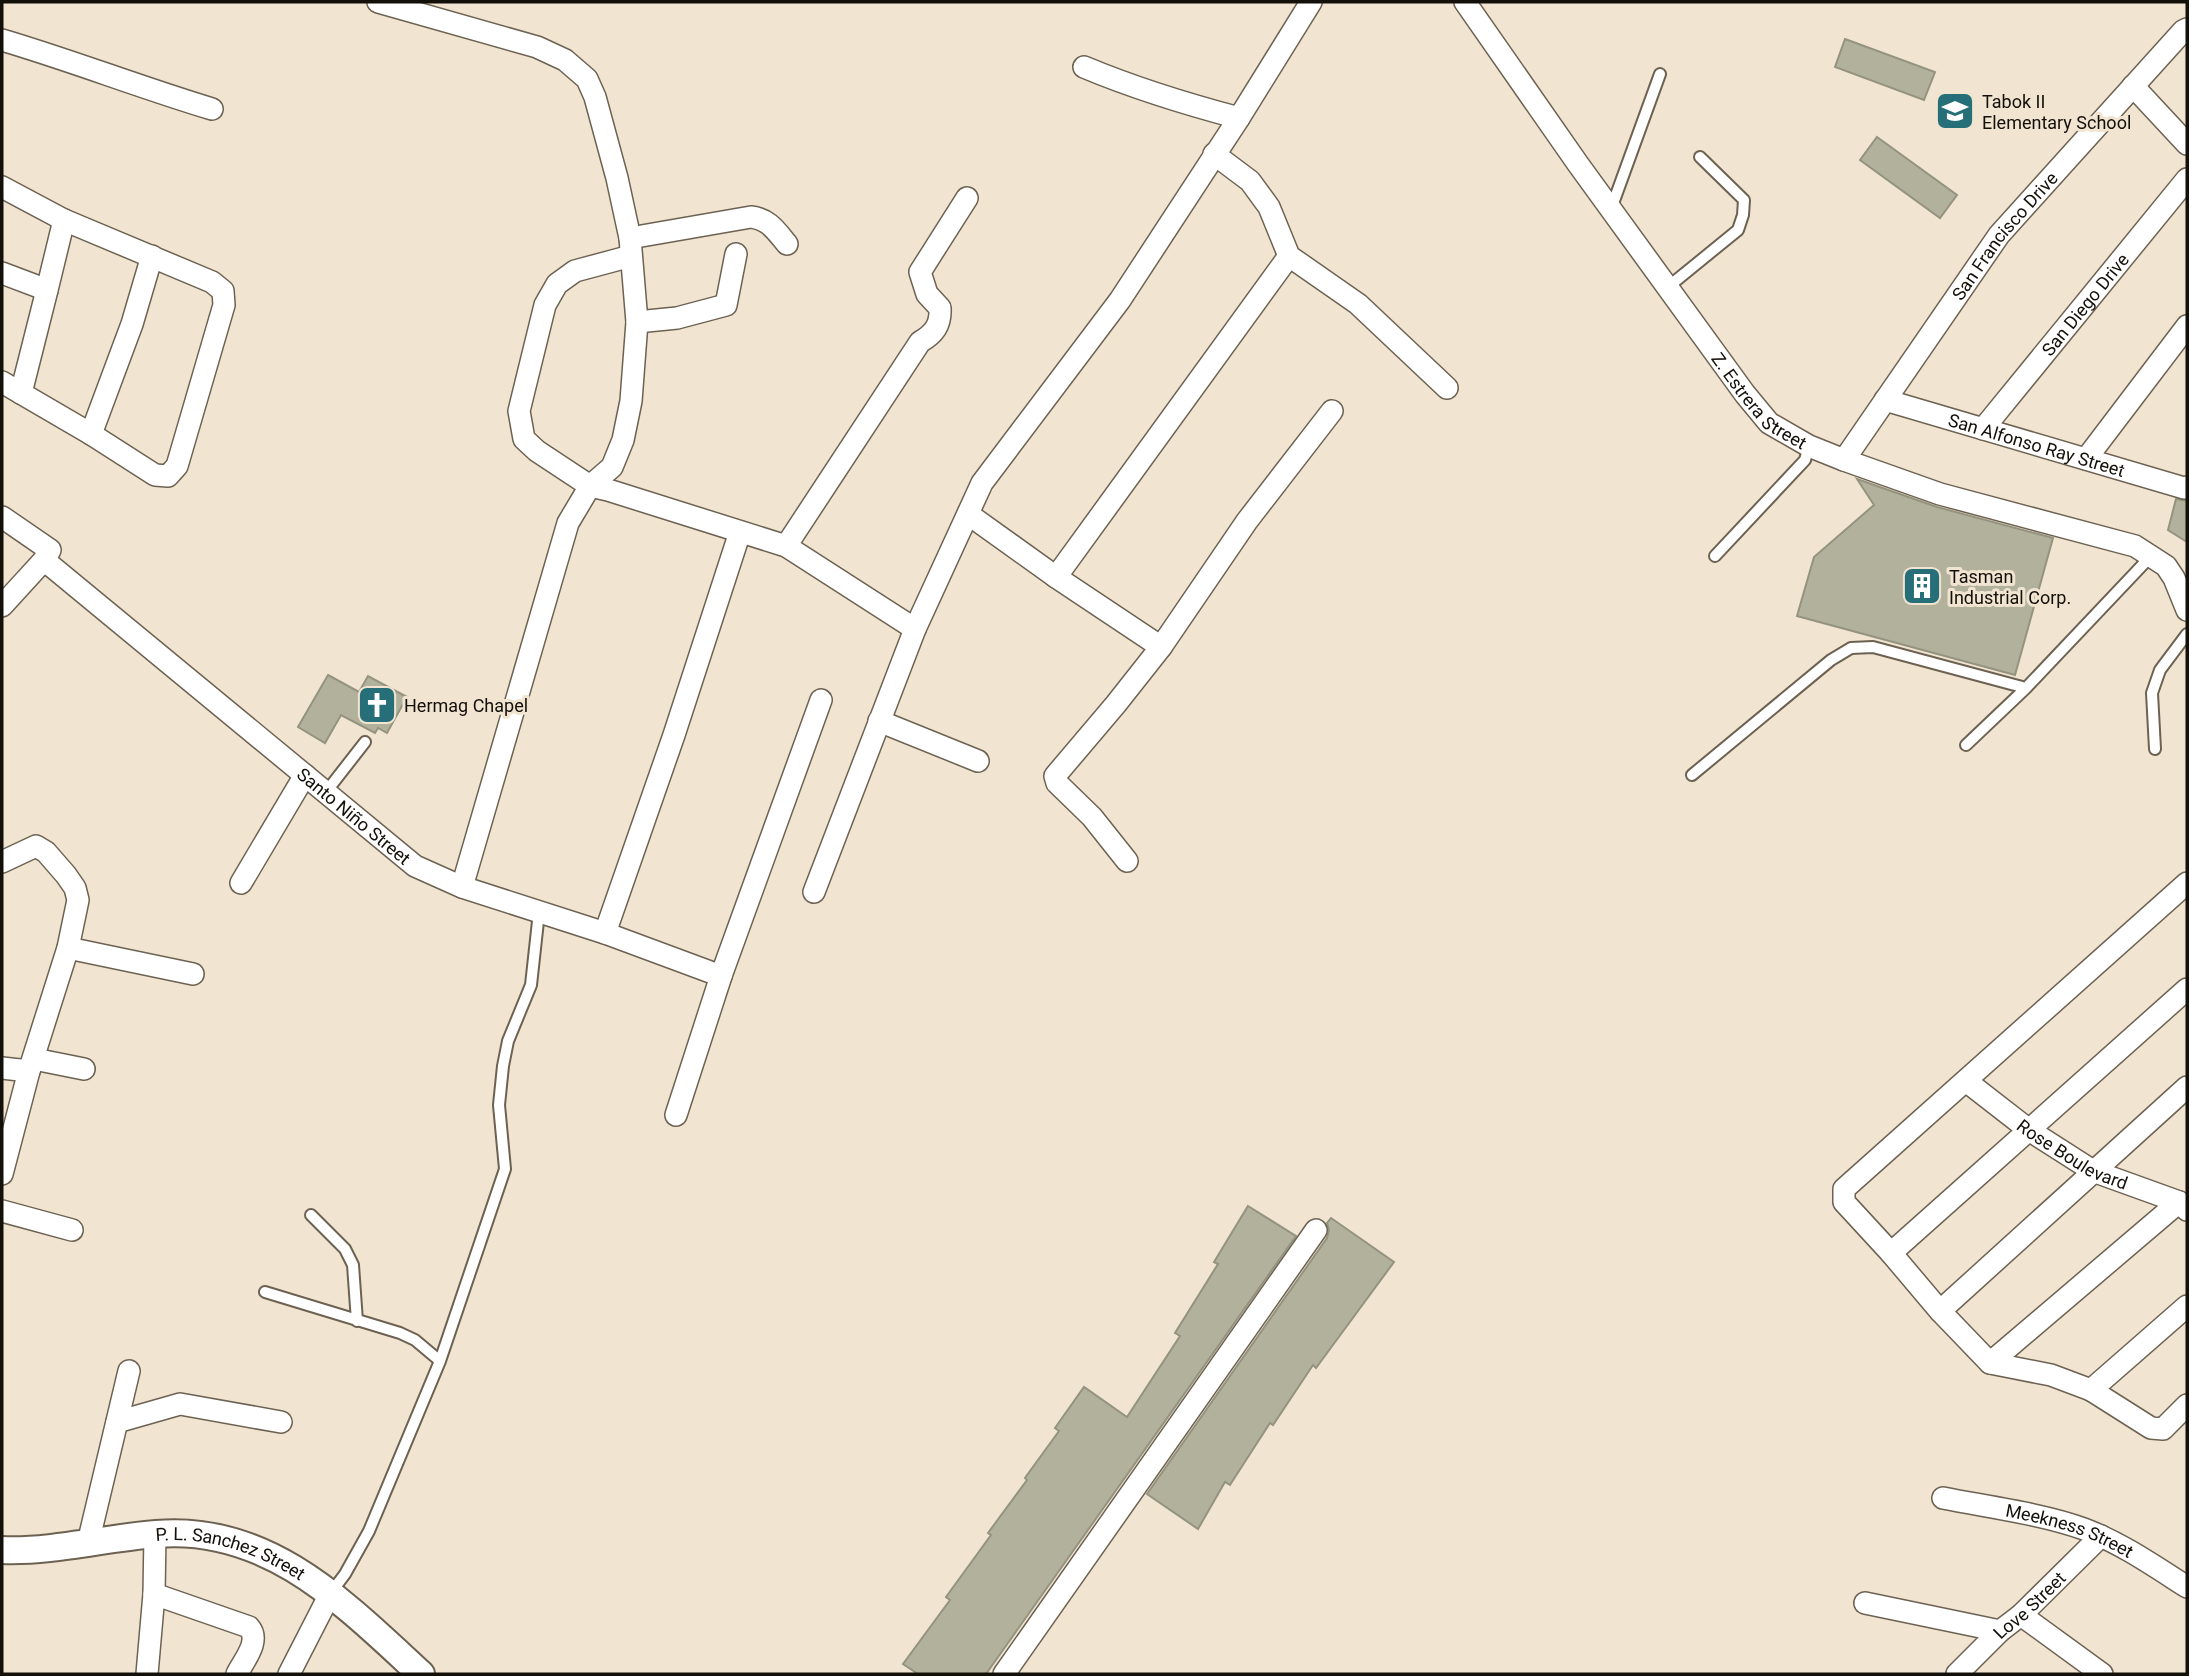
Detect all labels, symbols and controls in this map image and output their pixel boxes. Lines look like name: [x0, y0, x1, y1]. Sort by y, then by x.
school or university icon: Tabok II Elementary School: [1934, 90, 1976, 132]
place label: Tabok II Elementary School: [1982, 91, 2131, 133]
street label: San Francisco Drive: [1947, 167, 2062, 304]
street label: San Diego Drive: [2037, 249, 2133, 360]
street label: Z. Estrera Street: [1708, 348, 1811, 453]
street label: San Alfonso Ray Street: [1946, 409, 2127, 481]
building icon: Tasman Industrial Corp.: [1901, 565, 1943, 607]
place label: Tasman Industrial Corp.: [1949, 566, 2071, 608]
church icon: Hermag Chapel: [356, 684, 398, 726]
place label: Hermag Chapel: [404, 695, 528, 716]
street label: Santo Niño Street: [293, 763, 415, 869]
street label: Rose Boulevard: [2013, 1114, 2131, 1193]
street label: Meekness Street: [2004, 1499, 2137, 1562]
street label: P. L. Sanchez Street: [155, 1523, 310, 1584]
street label: Love Street: [1988, 1567, 2070, 1643]

